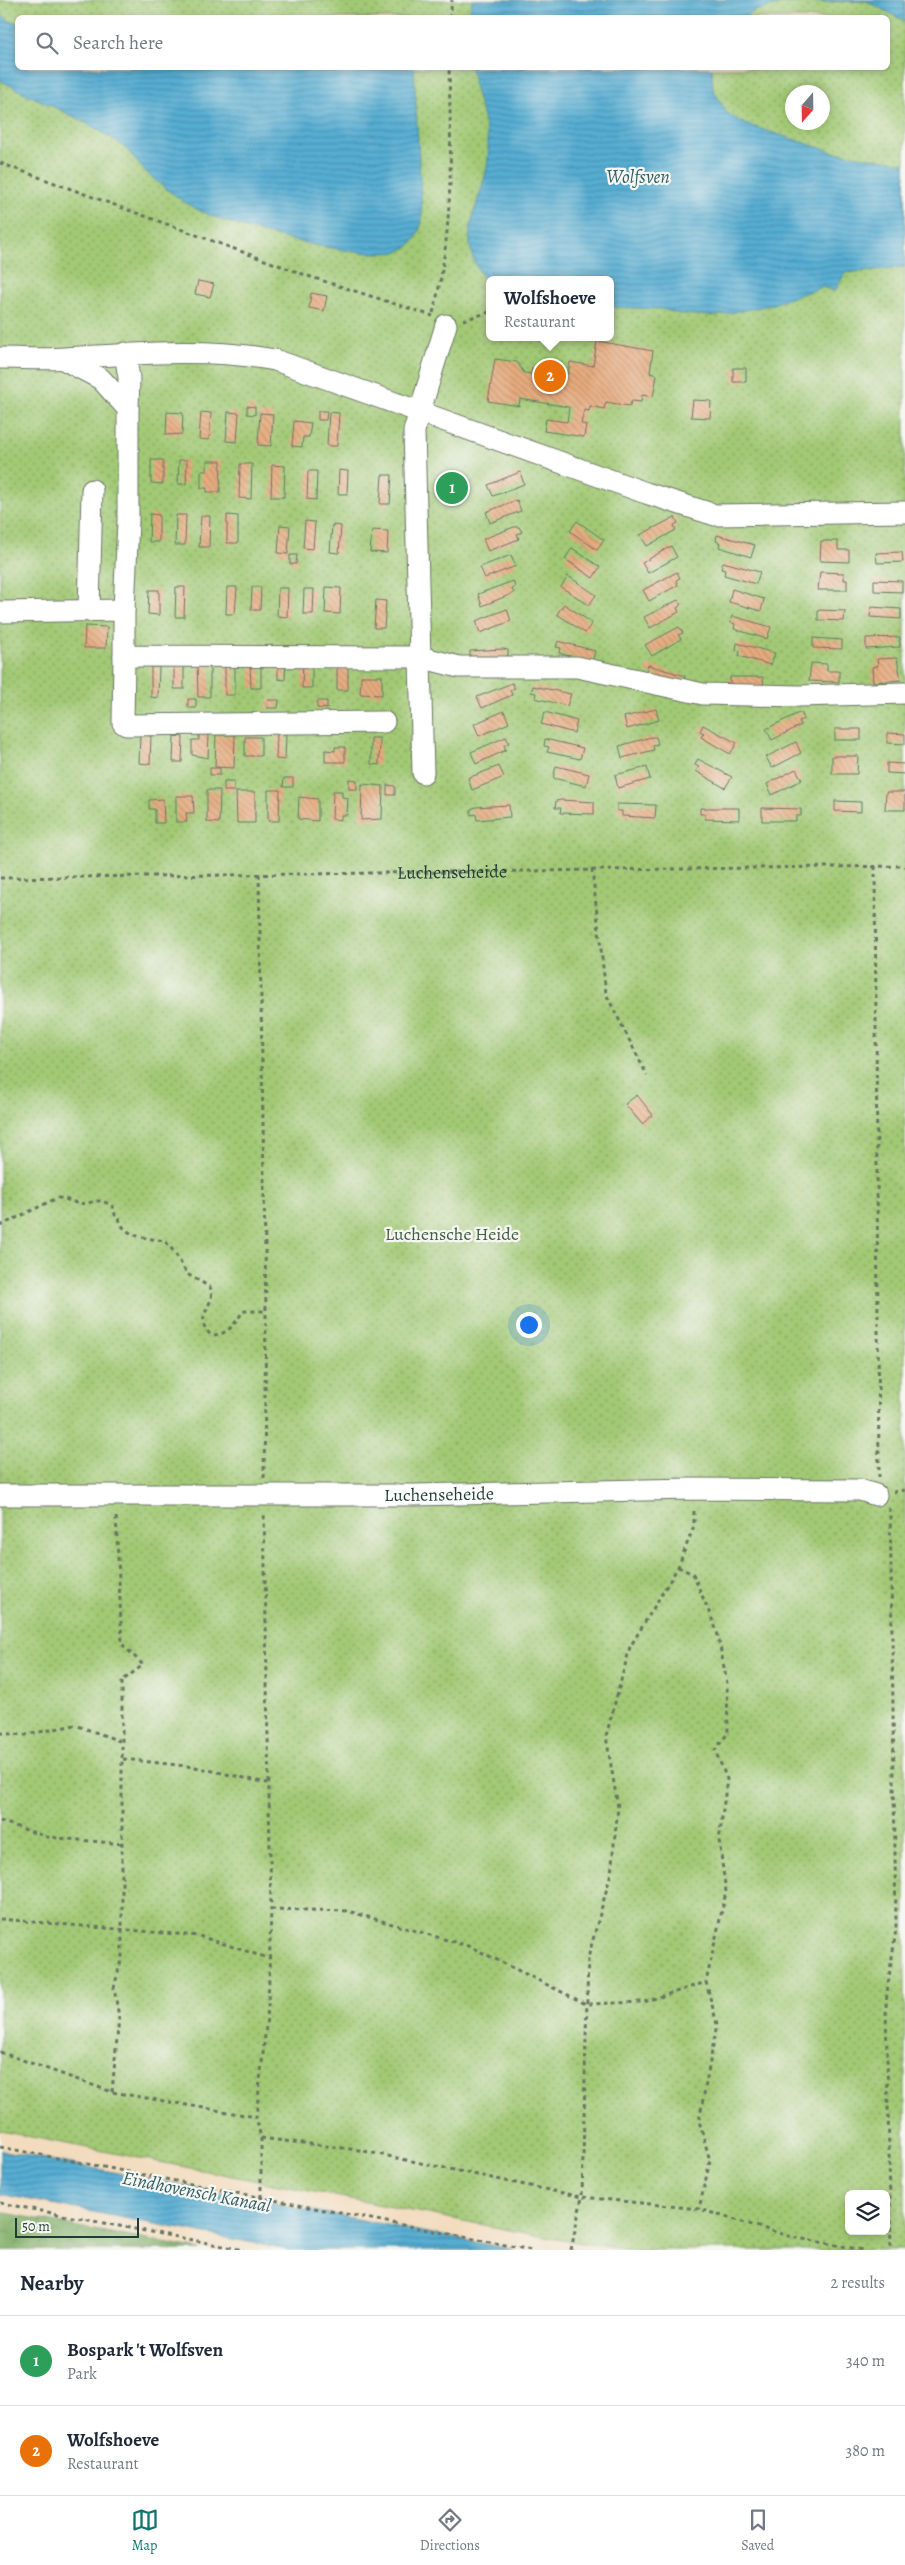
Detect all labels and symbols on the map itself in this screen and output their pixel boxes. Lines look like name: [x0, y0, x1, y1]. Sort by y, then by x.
north arrow: [785, 85, 830, 130]
water label: Wolfsven: [606, 164, 670, 190]
pin: 2: [534, 357, 566, 395]
pin: 1: [436, 469, 468, 507]
street label: Luchenseheide: [397, 859, 507, 885]
park label: Luchensche Heide: [385, 1222, 519, 1246]
your location: [516, 1312, 542, 1338]
street label: Luchenseheide: [384, 1481, 494, 1507]
water label: Eindhovensch Kanaal: [120, 2165, 274, 2219]
scale bar: [15, 2215, 139, 2238]

